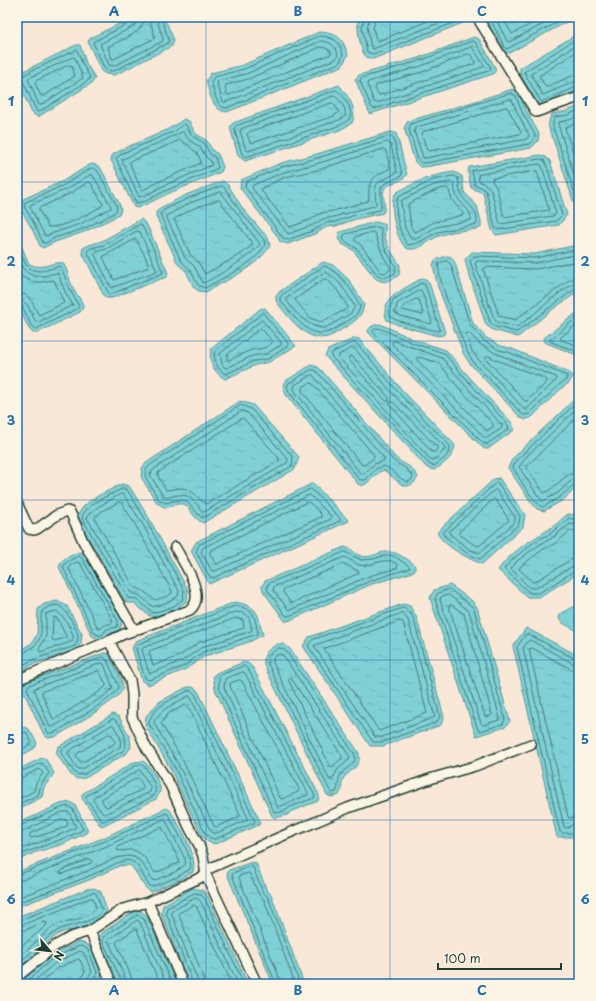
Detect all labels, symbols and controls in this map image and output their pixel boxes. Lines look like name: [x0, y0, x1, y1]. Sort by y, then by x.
text: A: [109, 1, 119, 20]
text: B: [294, 1, 303, 20]
text: C: [477, 1, 487, 20]
text: 1: [8, 91, 14, 110]
text: 1: [582, 91, 588, 110]
text: 2: [6, 251, 16, 270]
text: 2: [580, 251, 590, 270]
text: 3: [7, 410, 16, 429]
text: 3: [581, 410, 590, 429]
text: 4: [7, 570, 16, 589]
text: 4: [581, 570, 590, 589]
text: 5: [7, 729, 15, 748]
text: 5: [581, 729, 589, 748]
text: 6: [6, 889, 16, 908]
text: 6: [580, 889, 590, 908]
north arrow: [30, 931, 70, 971]
scale bar: [438, 945, 561, 971]
text: N: [50, 948, 69, 964]
text: 100 m: [444, 949, 481, 967]
text: A: [109, 980, 119, 999]
text: B: [294, 980, 303, 999]
text: C: [477, 980, 487, 999]

